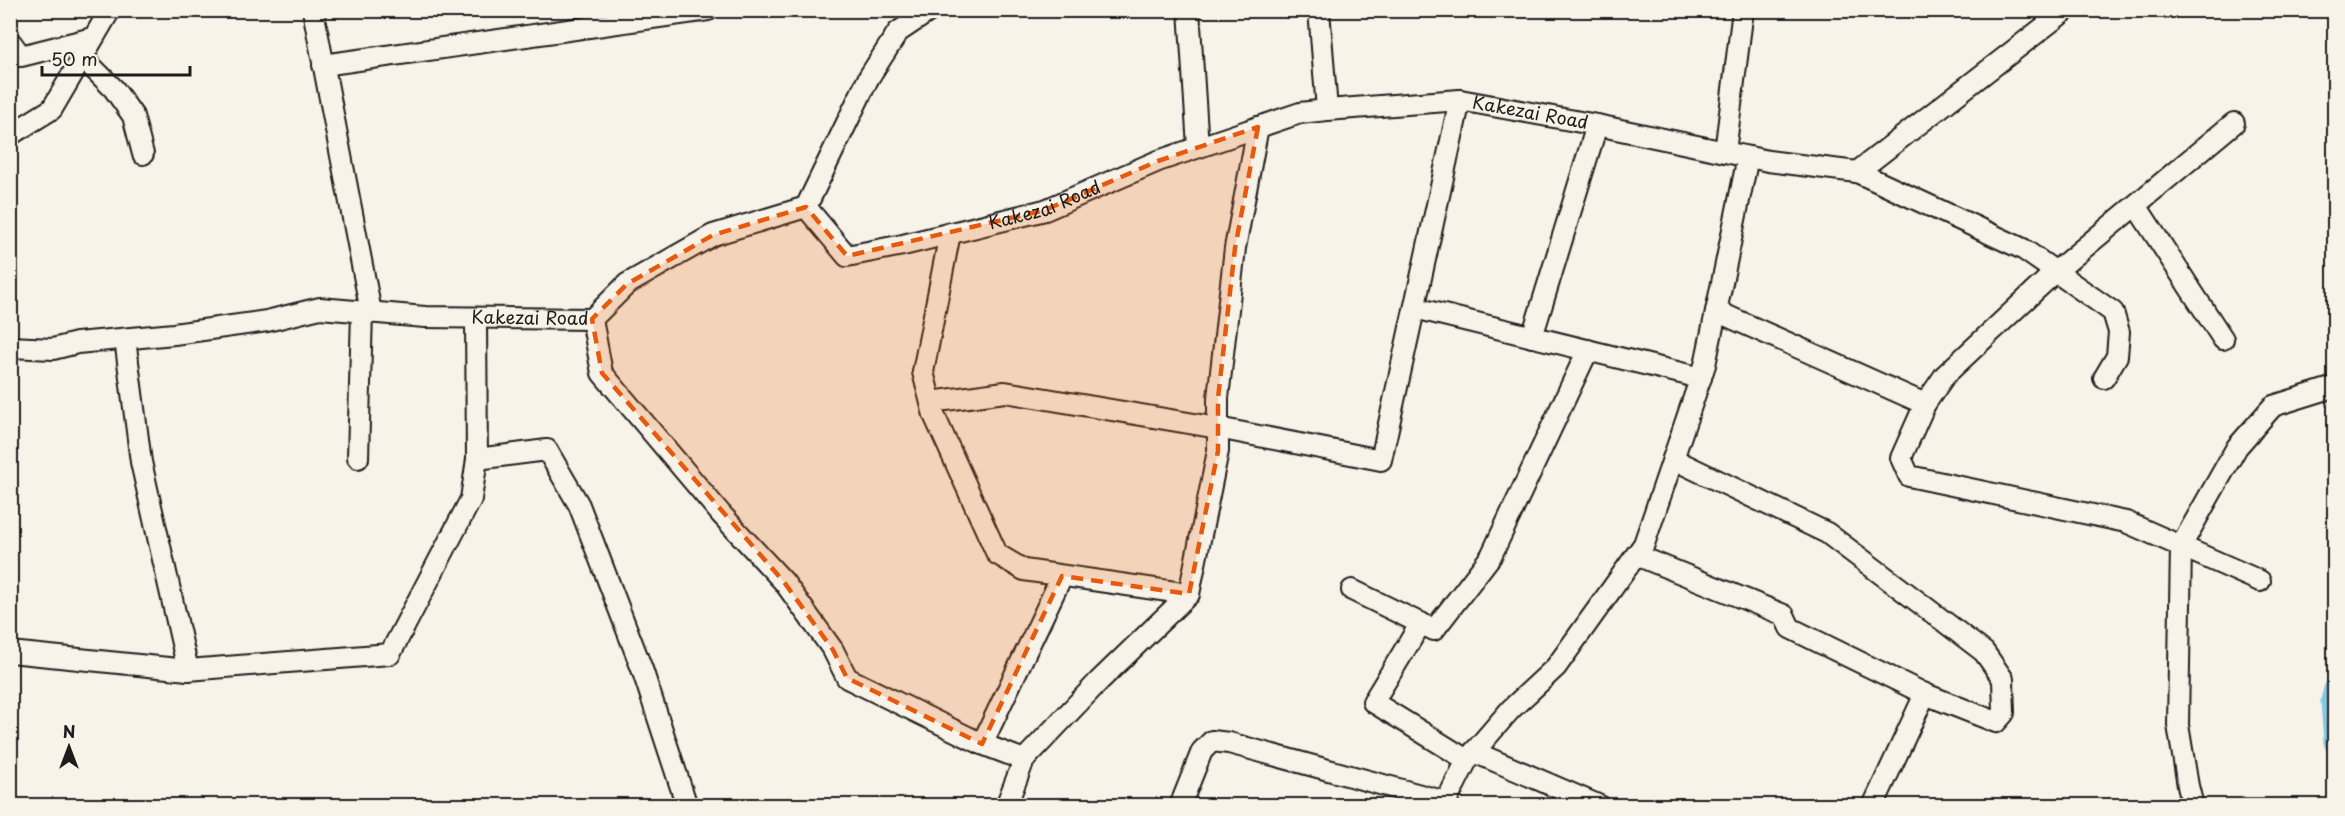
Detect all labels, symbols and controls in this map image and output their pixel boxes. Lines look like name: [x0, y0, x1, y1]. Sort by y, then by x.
scale bar: [42, 39, 190, 77]
text: 50 m: [51, 45, 98, 72]
street label: Kakezai Road: [1471, 88, 1591, 135]
street label: Kakezai Road: [986, 172, 1105, 235]
street label: Kakezai Road: [471, 303, 589, 331]
north arrow: [39, 717, 99, 777]
text: N: [63, 719, 75, 743]

